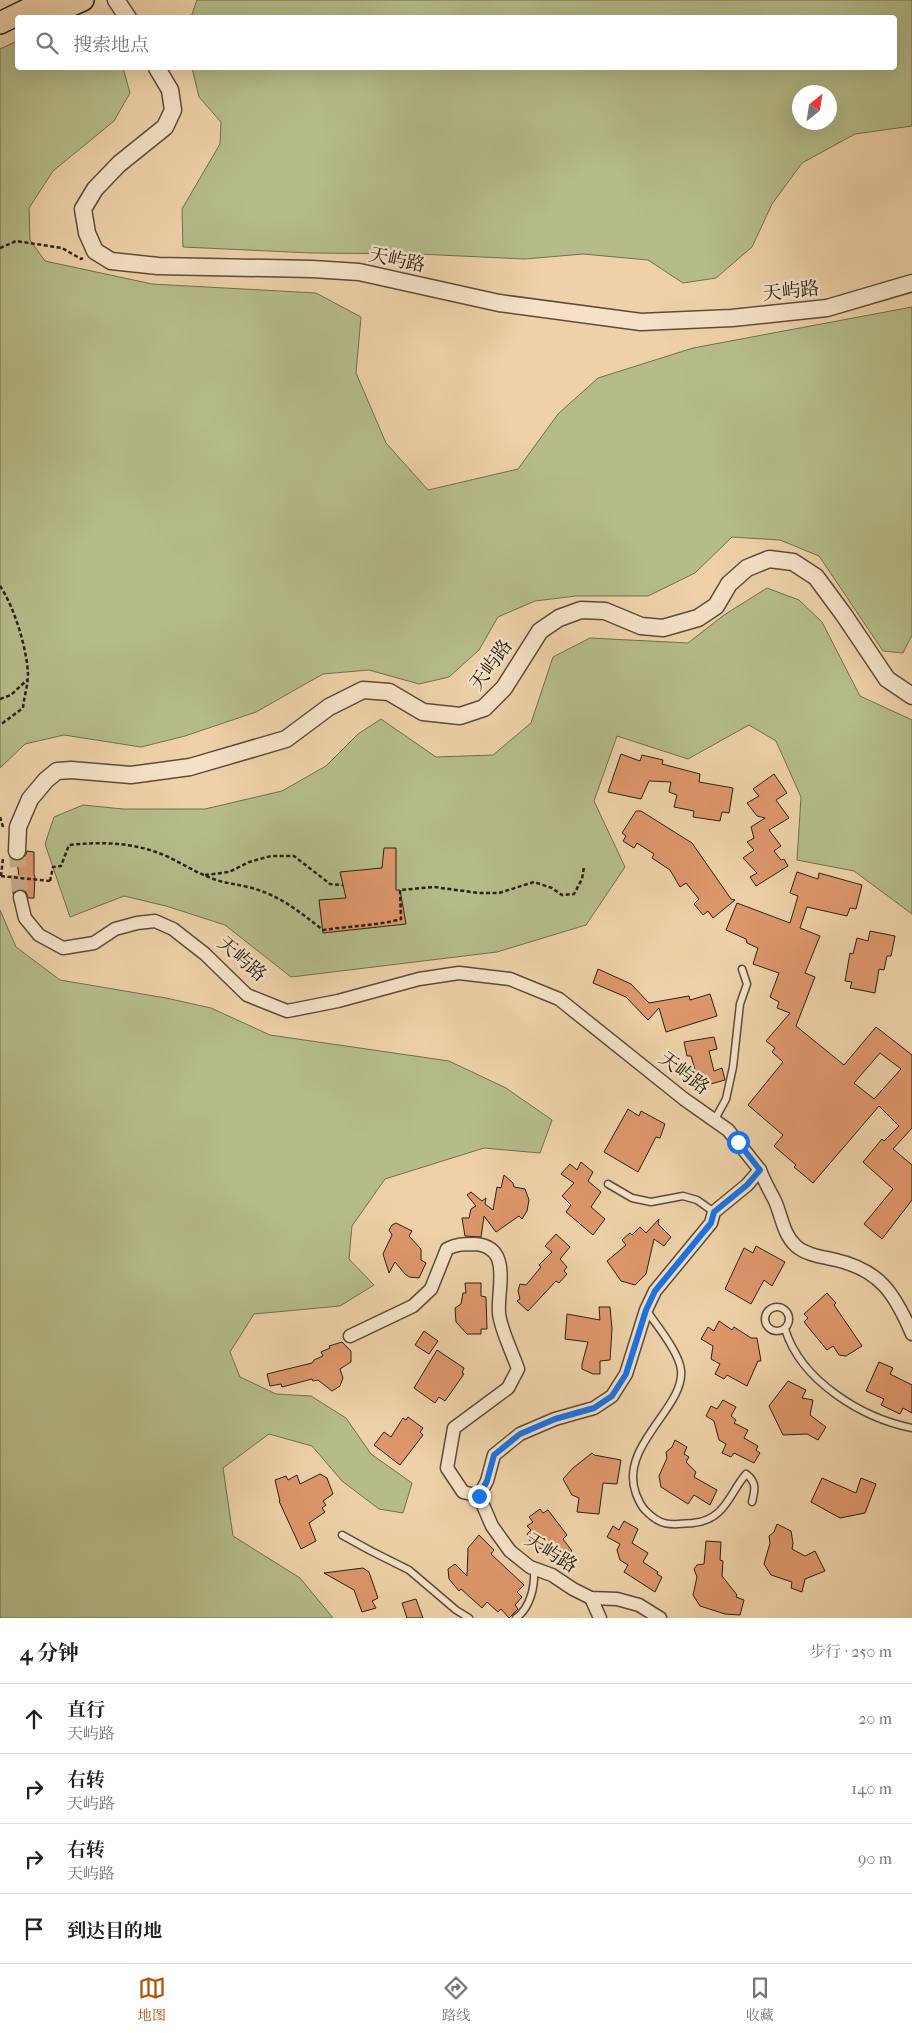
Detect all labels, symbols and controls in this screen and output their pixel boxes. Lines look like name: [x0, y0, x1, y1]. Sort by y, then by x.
search box: [15, 15, 897, 70]
icon: search: [33, 29, 61, 57]
text: 搜索地点: [73, 34, 149, 56]
north arrow: [792, 85, 837, 130]
street label: 天屿路: [367, 243, 427, 277]
street label: 天屿路: [761, 277, 821, 305]
street label: 天屿路: [465, 635, 517, 695]
street label: 天屿路: [213, 932, 271, 986]
street label: 天屿路: [655, 1047, 713, 1099]
route start: [727, 1131, 750, 1154]
route end: [468, 1485, 491, 1508]
street label: 天屿路: [521, 1529, 581, 1577]
text: 4 分钟: [20, 1641, 79, 1665]
text: 步行 · 250 m: [809, 1642, 892, 1661]
text: 直行: [67, 1699, 105, 1721]
icon: ahead: [20, 1705, 48, 1733]
text: 20 m: [858, 1709, 892, 1728]
text: 天屿路: [67, 1724, 115, 1743]
text: 右转: [67, 1769, 105, 1791]
icon: right: [20, 1775, 48, 1803]
text: 140 m: [851, 1779, 892, 1798]
text: 天屿路: [67, 1794, 115, 1813]
text: 右转: [67, 1839, 105, 1861]
icon: right: [20, 1845, 48, 1873]
text: 90 m: [858, 1849, 892, 1868]
text: 天屿路: [67, 1864, 115, 1883]
icon: arrive: [20, 1915, 48, 1943]
text: 到达目的地: [67, 1920, 162, 1942]
tab: 地图: [138, 1974, 166, 2024]
tab: 路线: [442, 1974, 470, 2024]
tab: 收藏: [746, 1974, 774, 2024]

